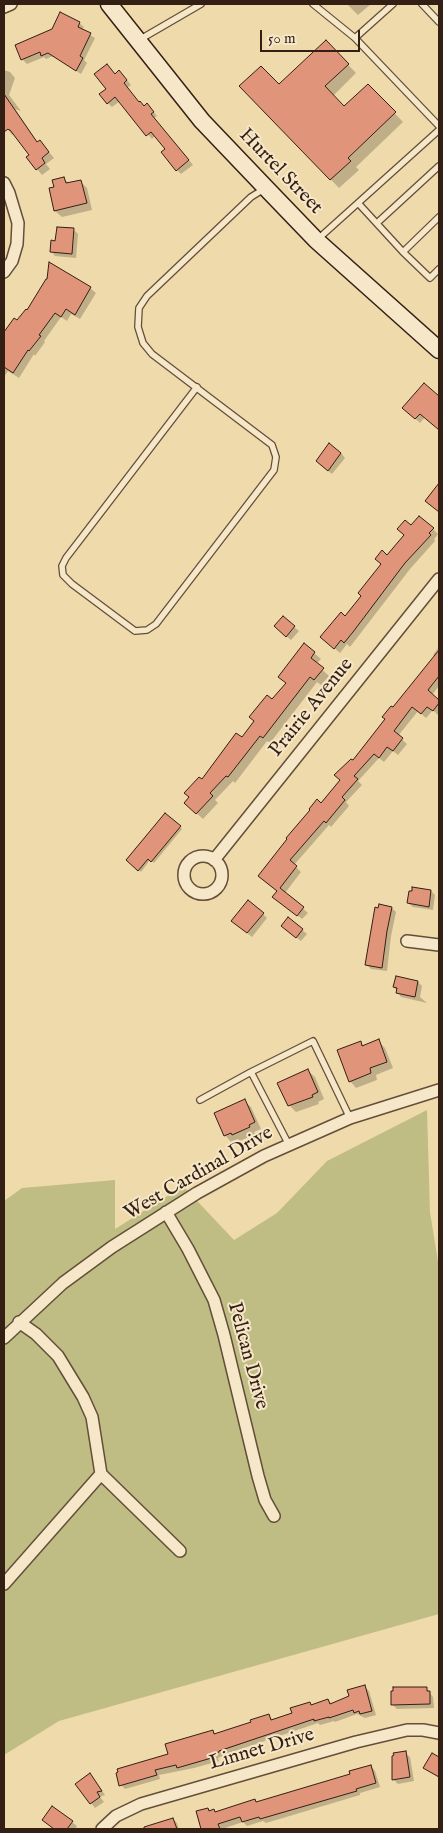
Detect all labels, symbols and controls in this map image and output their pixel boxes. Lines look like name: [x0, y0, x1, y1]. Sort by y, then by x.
scale bar: [263, 20, 363, 52]
text: 50 m: [268, 29, 296, 48]
street label: Hurtel Street: [233, 124, 327, 220]
street label: Prairie Avenue: [265, 654, 359, 762]
street label: West Cardinal Drive: [120, 1122, 278, 1226]
street label: Pelican Drive: [221, 1300, 273, 1412]
street label: Linnet Drive: [207, 1724, 317, 1776]

